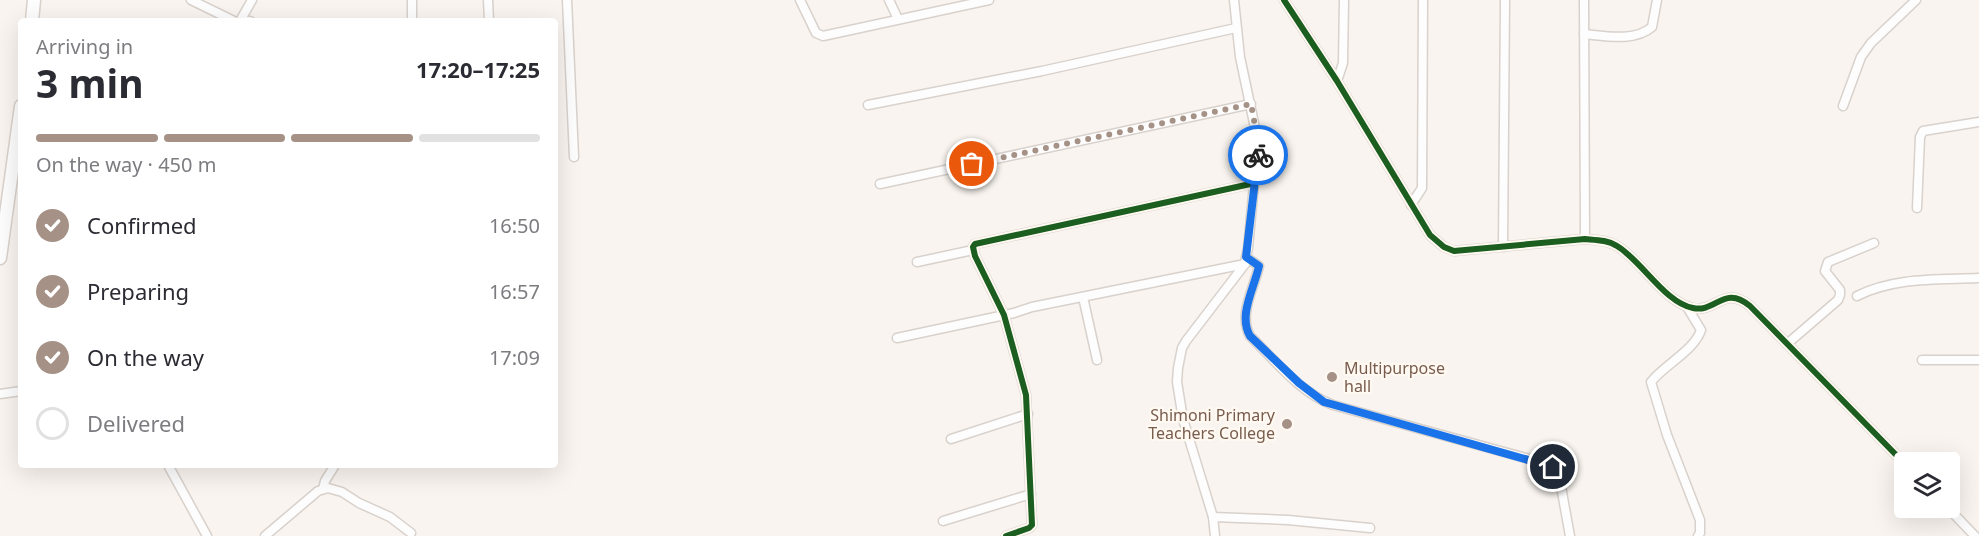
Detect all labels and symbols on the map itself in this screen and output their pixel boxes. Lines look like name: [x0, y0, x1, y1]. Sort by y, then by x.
courier: [1228, 125, 1288, 185]
pin: [946, 138, 997, 189]
place label: Multipurpose hall: [1344, 357, 1445, 397]
marker: Multipurpose hall: [1325, 370, 1339, 384]
place label: Shimoni Primary Teachers College: [1148, 404, 1276, 444]
marker: Shimoni Primary Teachers College: [1280, 417, 1294, 431]
pin: [1527, 441, 1578, 492]

